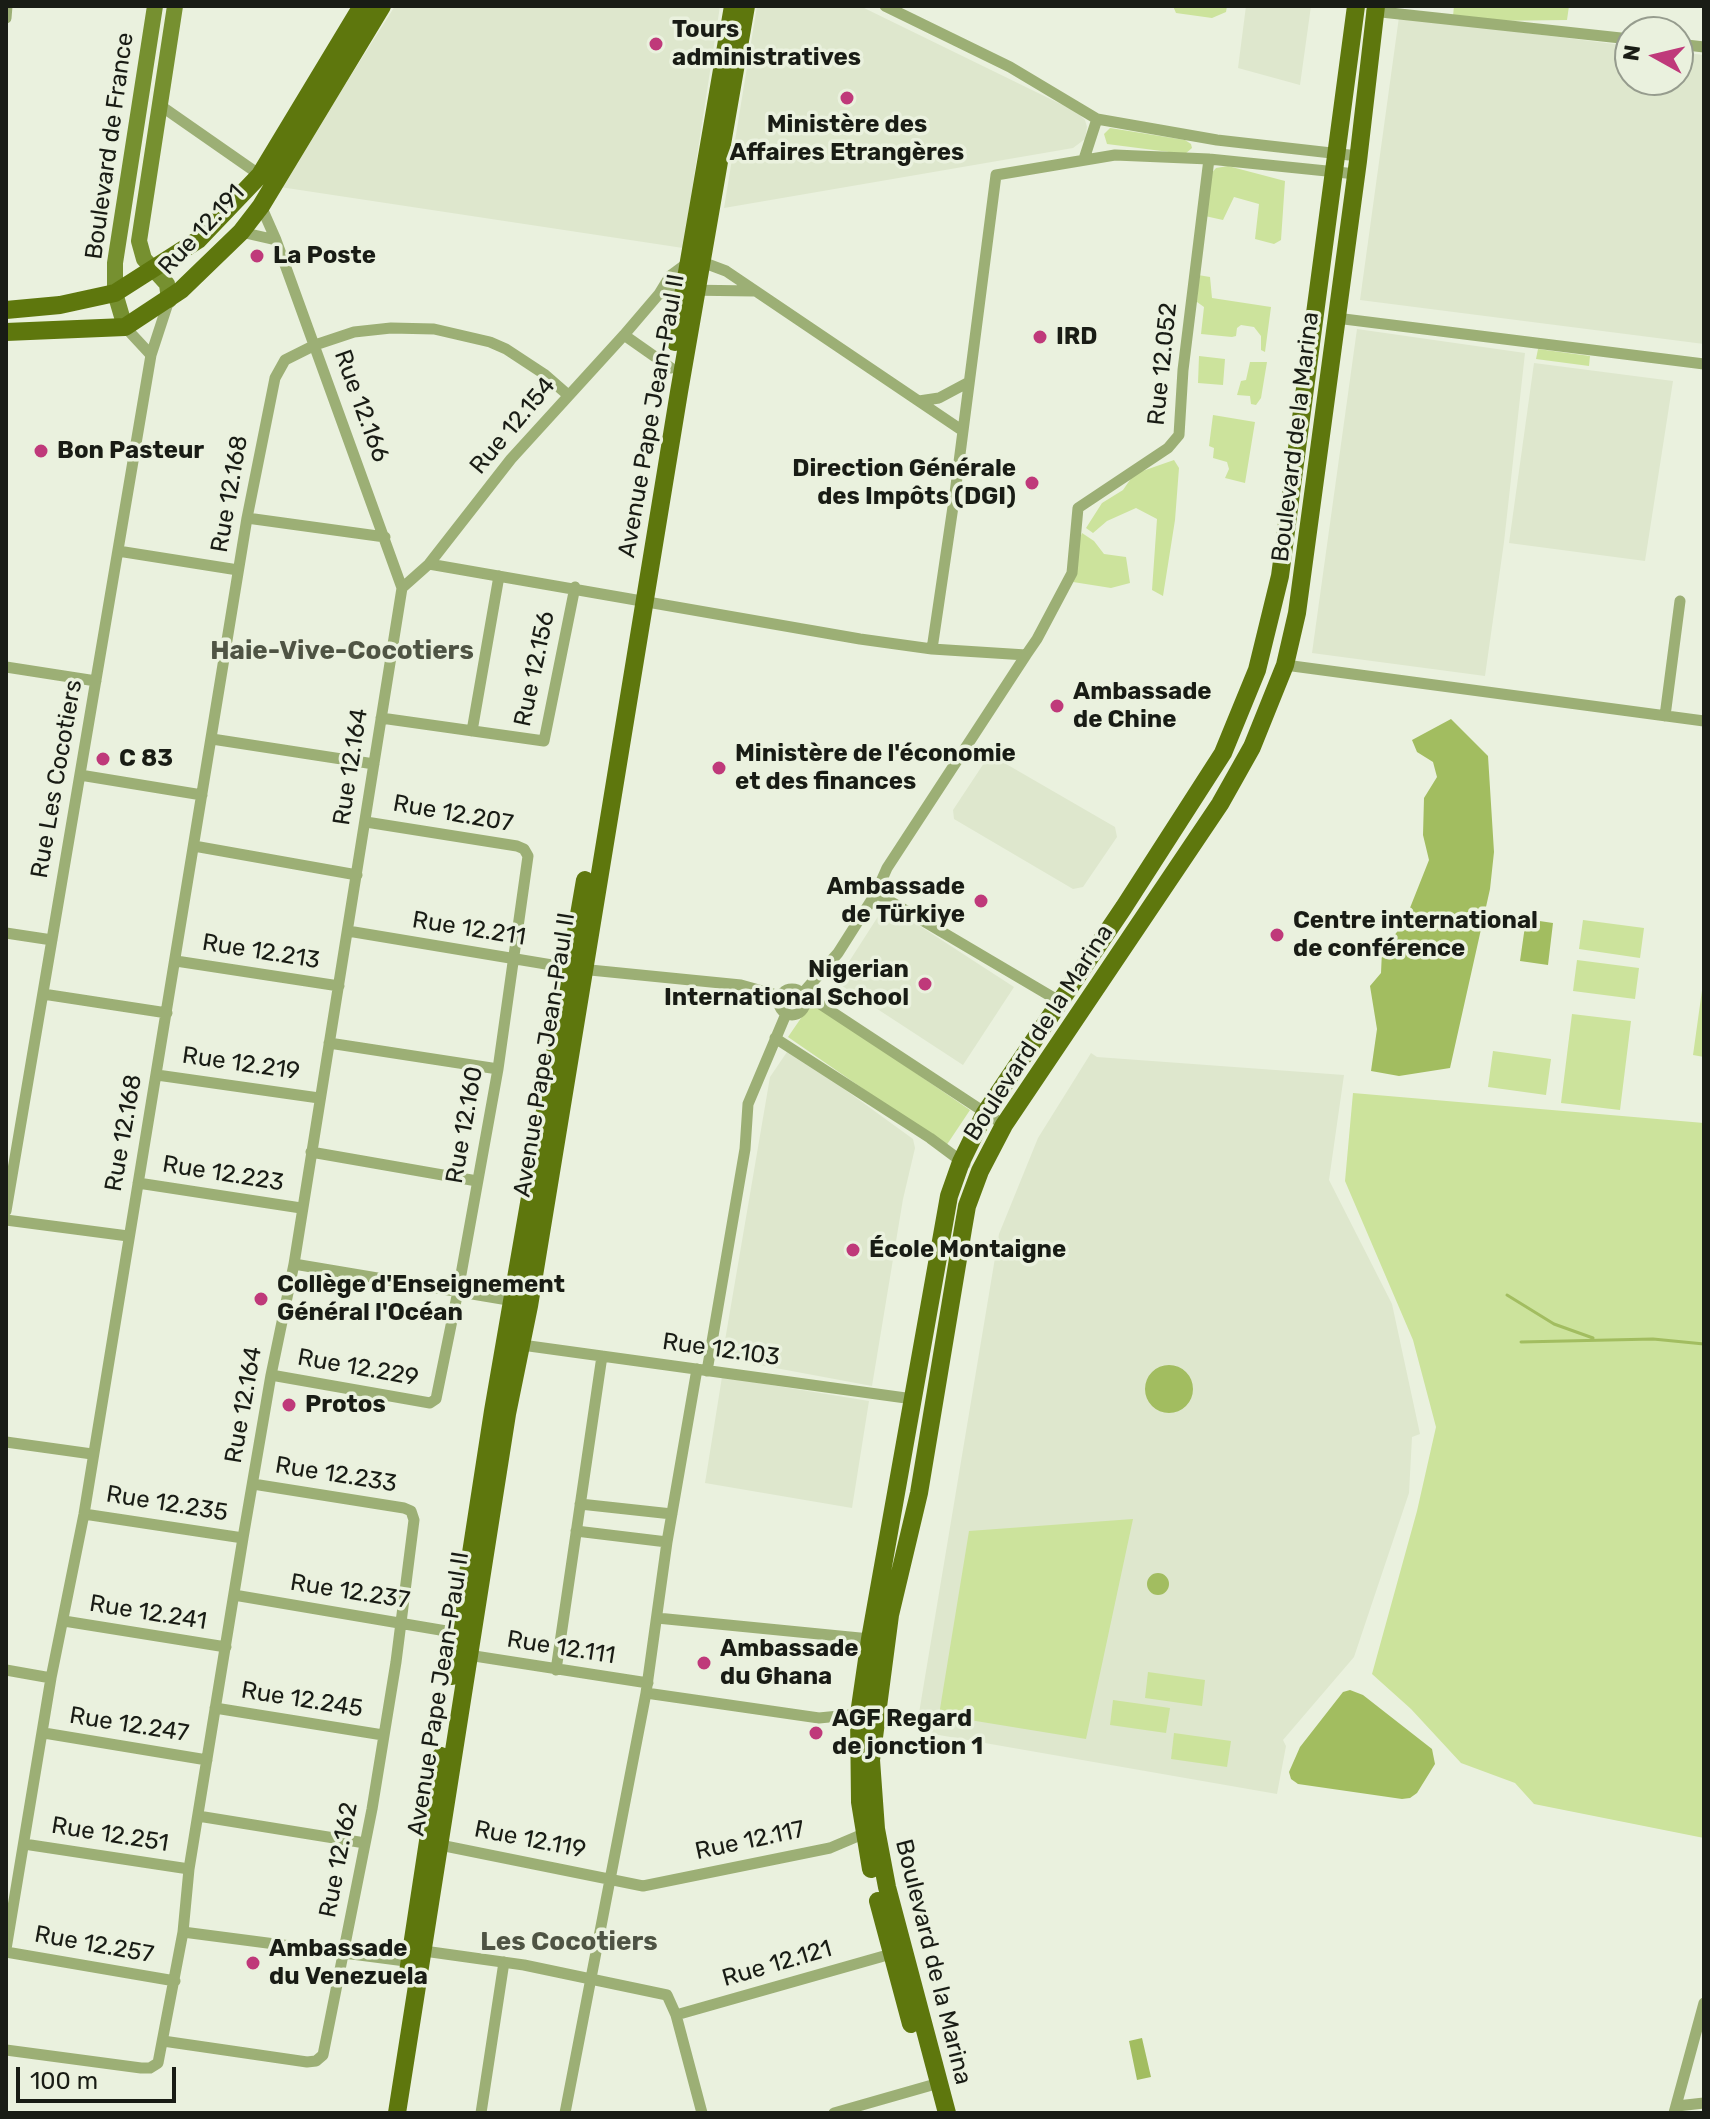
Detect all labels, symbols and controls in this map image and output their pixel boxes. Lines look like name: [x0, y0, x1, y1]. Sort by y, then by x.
place label: Tours administratives: [672, 16, 861, 72]
north arrow: [1614, 16, 1694, 96]
street label: Boulevard de France: [80, 31, 140, 261]
marker: Tours administratives: [647, 35, 665, 53]
text: N: [1617, 43, 1646, 63]
marker: Ministère des Affaires Etrangères: [838, 89, 856, 107]
place label: Ministère des Affaires Etrangères: [730, 111, 964, 167]
street label: Rue 12.191: [153, 179, 251, 281]
place label: La Poste: [273, 242, 376, 270]
marker: La Poste: [248, 247, 266, 265]
street label: Avenue Pape Jean-Paul II: [613, 272, 691, 560]
street label: Rue 12.052: [1142, 301, 1184, 427]
street label: Boulevard de la Marina: [1266, 310, 1326, 564]
place label: IRD: [1056, 323, 1098, 351]
marker: IRD: [1031, 328, 1049, 346]
street label: Rue 12.166: [327, 346, 395, 466]
street label: Rue 12.154: [464, 372, 562, 480]
street label: Rue 12.168: [206, 433, 254, 555]
place label: Bon Pasteur: [57, 437, 204, 465]
marker: Bon Pasteur: [32, 442, 50, 460]
place label: Direction Générale des Impôts (DGI): [792, 455, 1016, 511]
marker: Direction Générale des Impôts (DGI): [1023, 474, 1041, 492]
street label: Rue 12.156: [509, 609, 561, 729]
district label: Haie-Vive-Cocotiers: [210, 635, 474, 667]
street label: Rue Les Cocotiers: [25, 678, 89, 880]
place label: Ambassade de Chine: [1073, 678, 1212, 734]
marker: Ambassade de Chine: [1048, 697, 1066, 715]
street label: Rue 12.164: [328, 707, 374, 827]
place label: Ministère de l'économie et des finances: [735, 740, 1016, 796]
place label: C 83: [119, 745, 173, 773]
marker: C 83: [94, 750, 112, 768]
marker: Ministère de l'économie et des finances: [710, 759, 728, 777]
street label: Rue 12.207: [391, 789, 515, 839]
place label: Ambassade de Türkiye: [826, 873, 965, 929]
marker: Ambassade de Türkiye: [972, 892, 990, 910]
street label: Rue 12.211: [410, 906, 528, 952]
place label: Centre international de conférence: [1293, 907, 1538, 963]
street label: Avenue Pape Jean-Paul II: [508, 911, 582, 1199]
street label: Boulevard de la Marina: [958, 920, 1120, 1146]
marker: Centre international de conférence: [1268, 926, 1286, 944]
street label: Rue 12.213: [200, 928, 322, 976]
place label: Nigerian International School: [664, 956, 909, 1012]
marker: Nigerian International School: [916, 975, 934, 993]
street label: Rue 12.219: [180, 1041, 302, 1087]
street label: Rue 12.160: [441, 1064, 489, 1186]
street label: Rue 12.168: [100, 1072, 148, 1194]
street label: Rue 12.223: [160, 1150, 286, 1198]
place label: École Montaigne: [869, 1236, 1066, 1264]
marker: École Montaigne: [844, 1241, 862, 1259]
place label: Collège d'Enseignement Général l'Océan: [277, 1271, 565, 1327]
marker: Collège d'Enseignement Général l'Océan: [252, 1290, 270, 1308]
street label: Rue 12.103: [660, 1328, 782, 1372]
street label: Rue 12.229: [295, 1343, 421, 1393]
street label: Rue 12.164: [220, 1344, 268, 1466]
place label: Protos: [305, 1391, 386, 1419]
marker: Protos: [280, 1396, 298, 1414]
street label: Rue 12.233: [273, 1451, 399, 1499]
street label: Rue 12.235: [104, 1480, 230, 1528]
street label: Avenue Pape Jean-Paul II: [402, 1550, 476, 1838]
street label: Rue 12.237: [288, 1568, 412, 1616]
street label: Rue 12.241: [87, 1590, 209, 1636]
street label: Rue 12.111: [505, 1625, 617, 1671]
place label: Ambassade du Ghana: [720, 1635, 859, 1691]
marker: Ambassade du Ghana: [695, 1654, 713, 1672]
street label: Rue 12.245: [239, 1676, 365, 1724]
street label: Rue 12.247: [67, 1701, 191, 1749]
place label: AGF Regard de jonction 1: [832, 1705, 983, 1761]
marker: AGF Regard de jonction 1: [807, 1724, 825, 1742]
street label: Rue 12.162: [314, 1800, 364, 1920]
street label: Rue 12.251: [49, 1812, 171, 1858]
street label: Rue 12.119: [472, 1815, 588, 1865]
street label: Rue 12.117: [693, 1815, 807, 1867]
street label: Boulevard de la Marina: [889, 1836, 977, 2088]
street label: Rue 12.257: [32, 1920, 156, 1970]
district label: Les Cocotiers: [480, 1926, 658, 1958]
place label: Ambassade du Venezuela: [269, 1935, 428, 1991]
street label: Rue 12.121: [719, 1935, 835, 1993]
marker: Ambassade du Venezuela: [244, 1954, 262, 1972]
scale bar: [20, 2051, 180, 2101]
text: 100 m: [30, 2067, 98, 2095]

